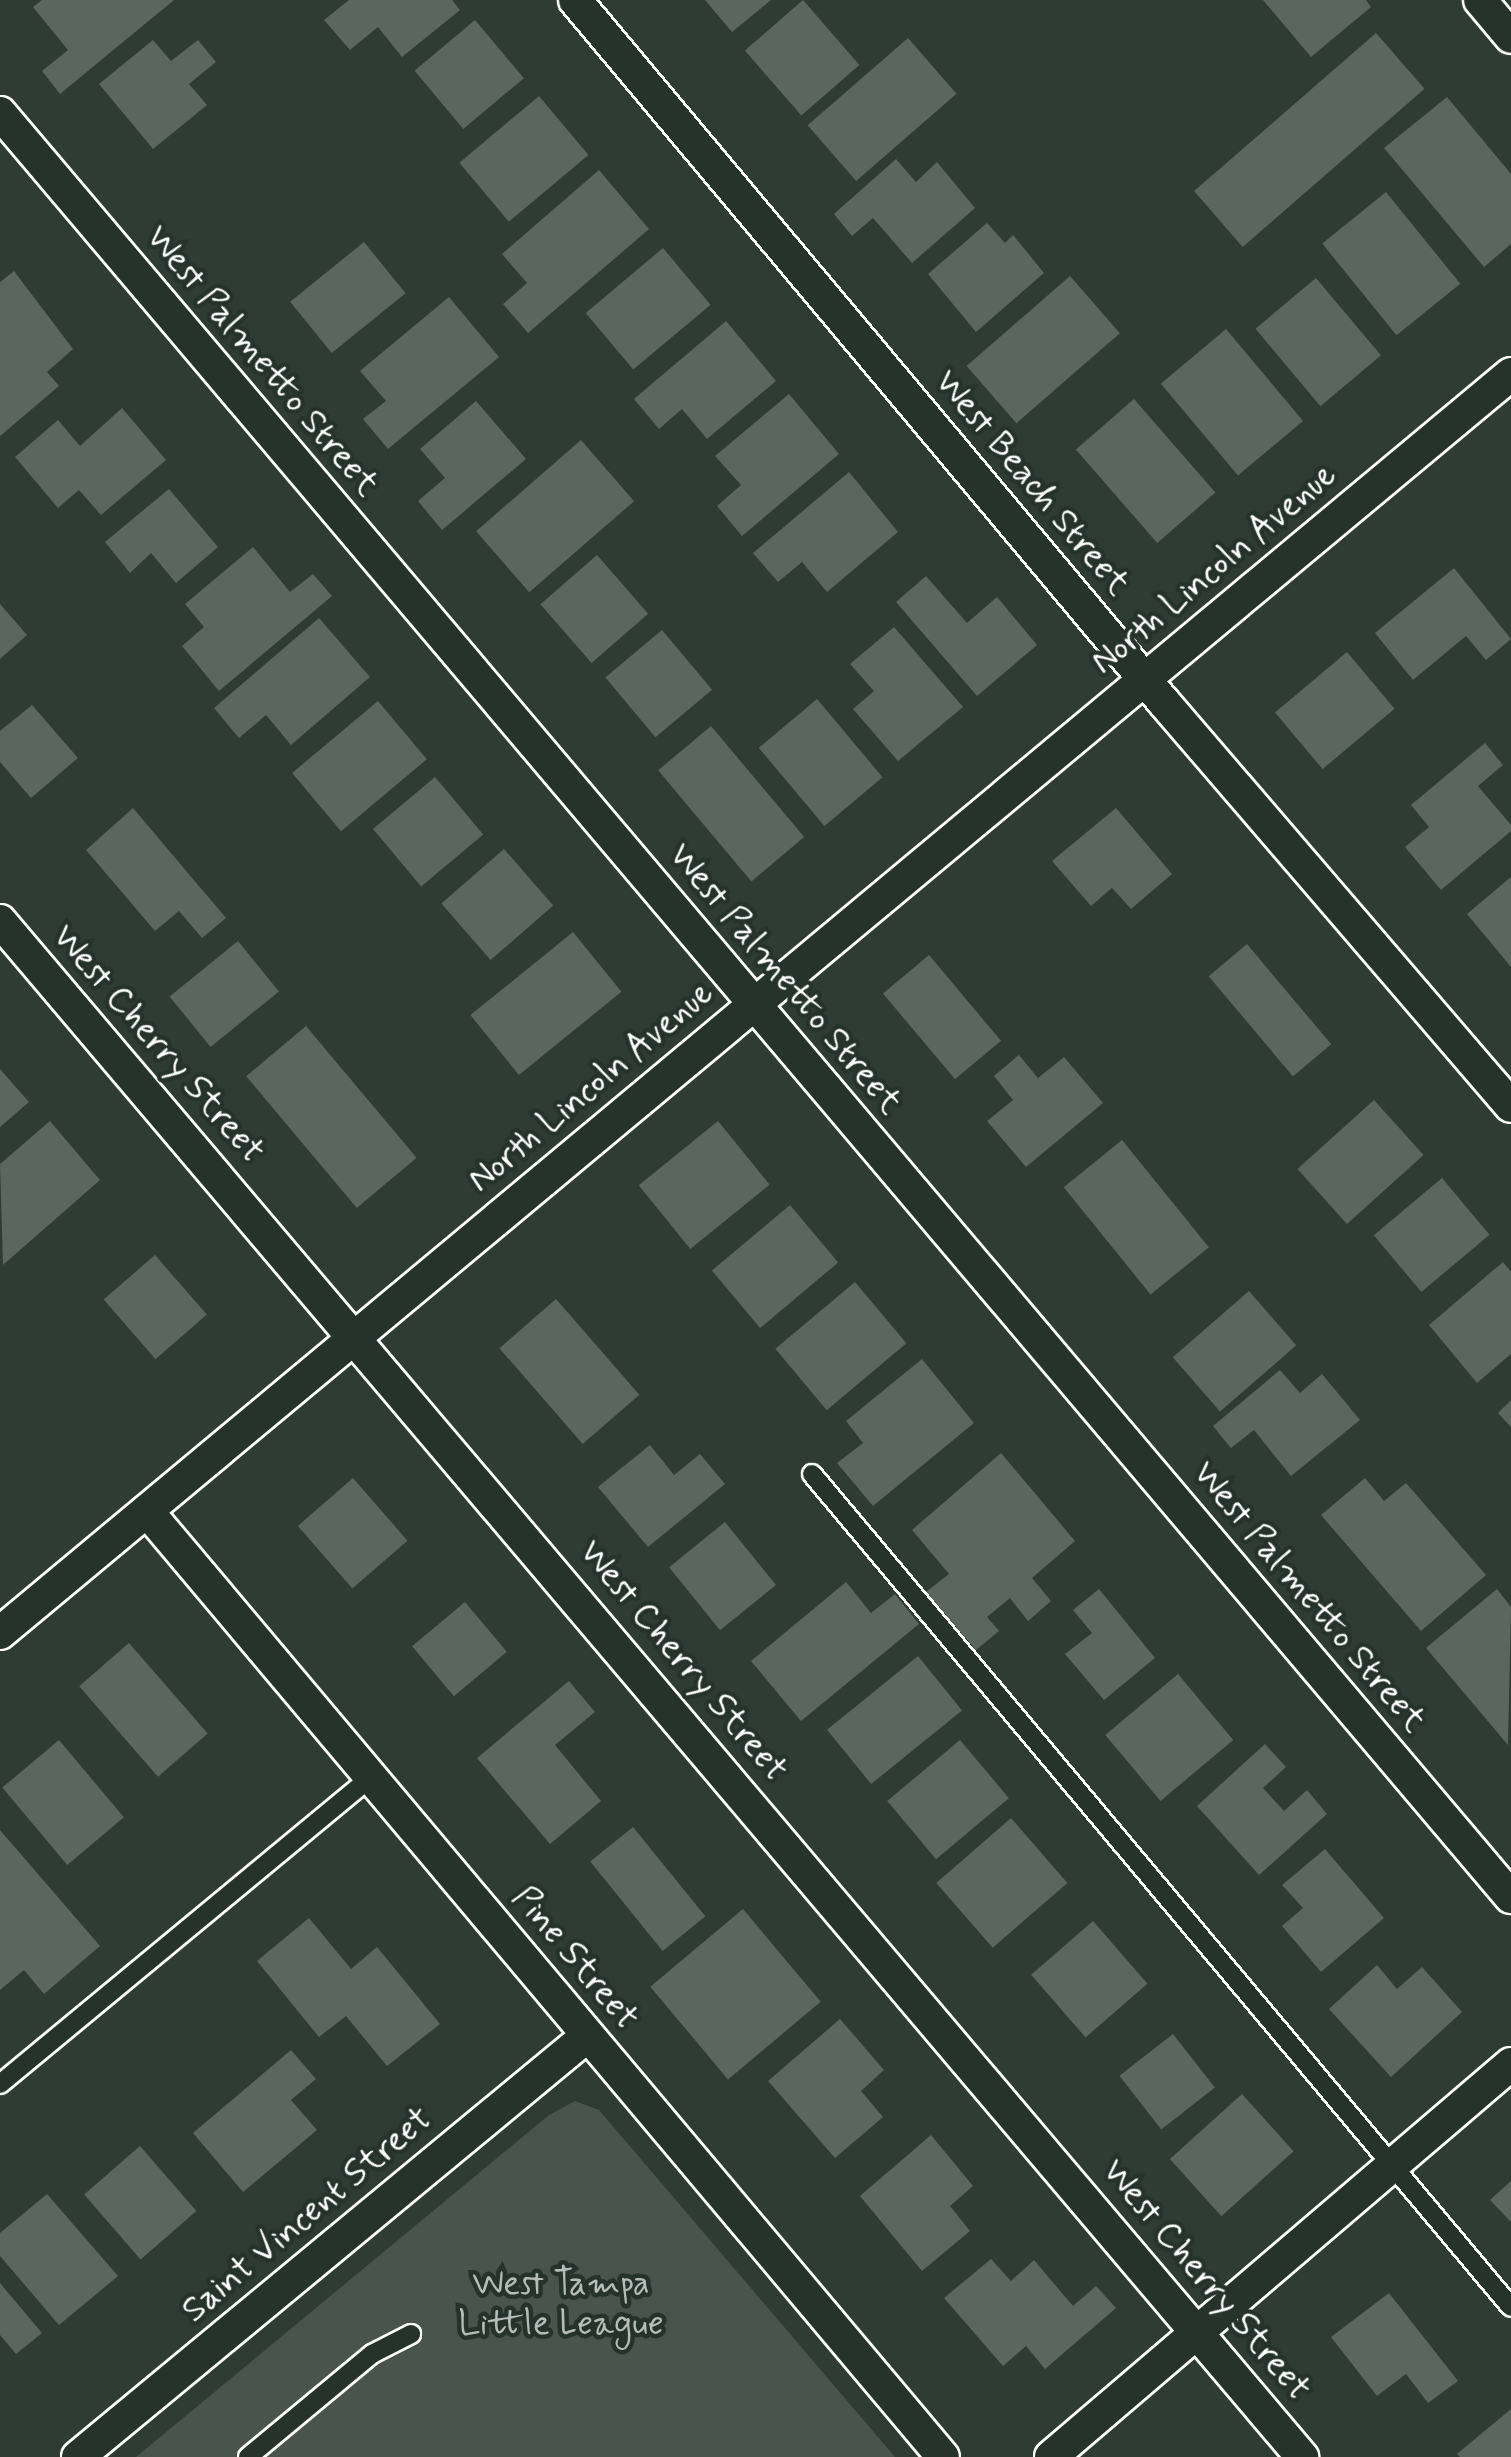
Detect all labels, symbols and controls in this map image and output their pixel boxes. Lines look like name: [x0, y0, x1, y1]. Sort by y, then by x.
street label: West Palmetto Street: [136, 217, 388, 505]
street label: West Beach Street: [925, 362, 1139, 604]
street label: North Lincoln Avenue: [1080, 452, 1348, 686]
street label: West Palmetto Street: [659, 835, 911, 1123]
street label: West Cherry Street: [44, 917, 272, 1171]
street label: North Lincoln Avenue: [457, 970, 725, 1204]
street label: West Palmetto Street: [1183, 1453, 1435, 1741]
street label: West Cherry Street: [570, 1533, 796, 1789]
street label: Pine Street: [503, 1878, 647, 2038]
street label: Saint Vincent Street: [174, 2099, 440, 2331]
street label: West Cherry Street: [1093, 2152, 1319, 2408]
park label: West Tampa Little League: [456, 2263, 666, 2345]

